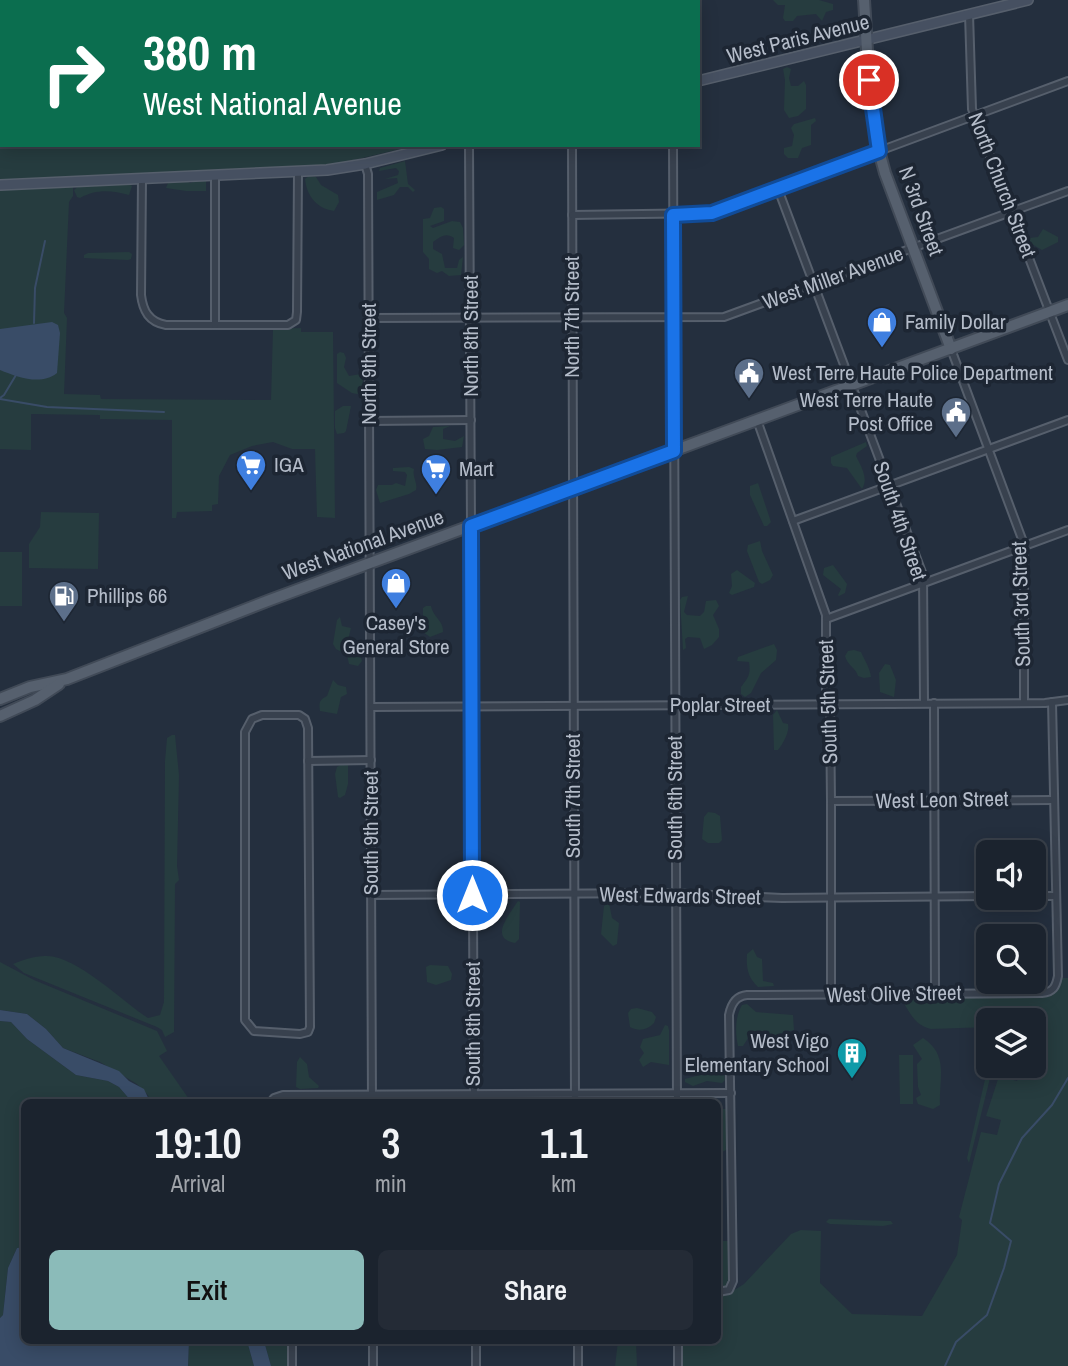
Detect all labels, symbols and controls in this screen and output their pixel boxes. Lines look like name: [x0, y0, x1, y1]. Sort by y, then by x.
street label: West Paris Avenue: [724, 7, 872, 70]
text: 380 m: [143, 19, 257, 85]
icon: right: [28, 28, 119, 119]
pin: [839, 50, 899, 110]
icon: arrive: [850, 61, 888, 99]
text: West National Avenue: [143, 82, 402, 125]
street label: North Church Street: [961, 108, 1044, 262]
street label: N 3rd Street: [892, 162, 951, 260]
street label: West Miller Avenue: [758, 239, 907, 316]
street label: North 7th Street: [557, 256, 586, 378]
street label: North 8th Street: [456, 275, 485, 397]
street label: North 9th Street: [354, 303, 383, 425]
shop icon: Family Dollar: [865, 305, 899, 349]
place label: Family Dollar: [905, 307, 1006, 336]
public building icon: West Terre Haute Police Department: [732, 356, 766, 400]
place label: West Terre Haute Police Department: [772, 358, 1053, 387]
place label: West Terre Haute Post Office: [800, 385, 933, 438]
public building icon: West Terre Haute Post Office: [939, 395, 973, 439]
supermarket icon: IGA: [234, 448, 268, 492]
place label: IGA: [274, 450, 304, 479]
supermarket icon: Mart: [419, 452, 453, 496]
place label: Mart: [459, 454, 494, 483]
street label: South 4th Street: [867, 457, 935, 585]
street label: West National Avenue: [278, 502, 448, 587]
street label: South 3rd Street: [1004, 541, 1037, 667]
shop icon: Casey's General Store: [379, 566, 413, 610]
fuel station icon: Phillips 66: [47, 579, 81, 623]
place label: Phillips 66: [87, 581, 167, 610]
place label: Casey's General Store: [342, 608, 450, 661]
street label: South 5th Street: [811, 639, 844, 765]
street label: Poplar Street: [670, 690, 770, 719]
street label: South 7th Street: [558, 734, 587, 858]
street label: South 6th Street: [660, 736, 689, 860]
street label: South 9th Street: [356, 771, 385, 895]
street label: West Leon Street: [875, 784, 1009, 815]
map controls: [976, 840, 1046, 1078]
button: sound: [976, 840, 1046, 910]
position arrow: [435, 858, 509, 932]
street label: West Edwards Street: [599, 880, 761, 911]
button: search: [976, 924, 1046, 994]
street label: South 8th Street: [458, 962, 487, 1086]
street label: West Olive Street: [826, 978, 962, 1009]
button: layers: [976, 1008, 1046, 1078]
place label: West Vigo Elementary School: [684, 1026, 829, 1079]
building icon: West Vigo Elementary School: [835, 1036, 869, 1080]
text: 19:10: [154, 1115, 242, 1171]
text: 3: [381, 1115, 400, 1171]
text: 1.1: [540, 1115, 588, 1171]
text: Arrival: [171, 1168, 225, 1199]
text: min: [375, 1168, 407, 1199]
text: km: [551, 1168, 576, 1199]
button: Exit: [49, 1250, 364, 1330]
button: Share: [378, 1250, 693, 1330]

